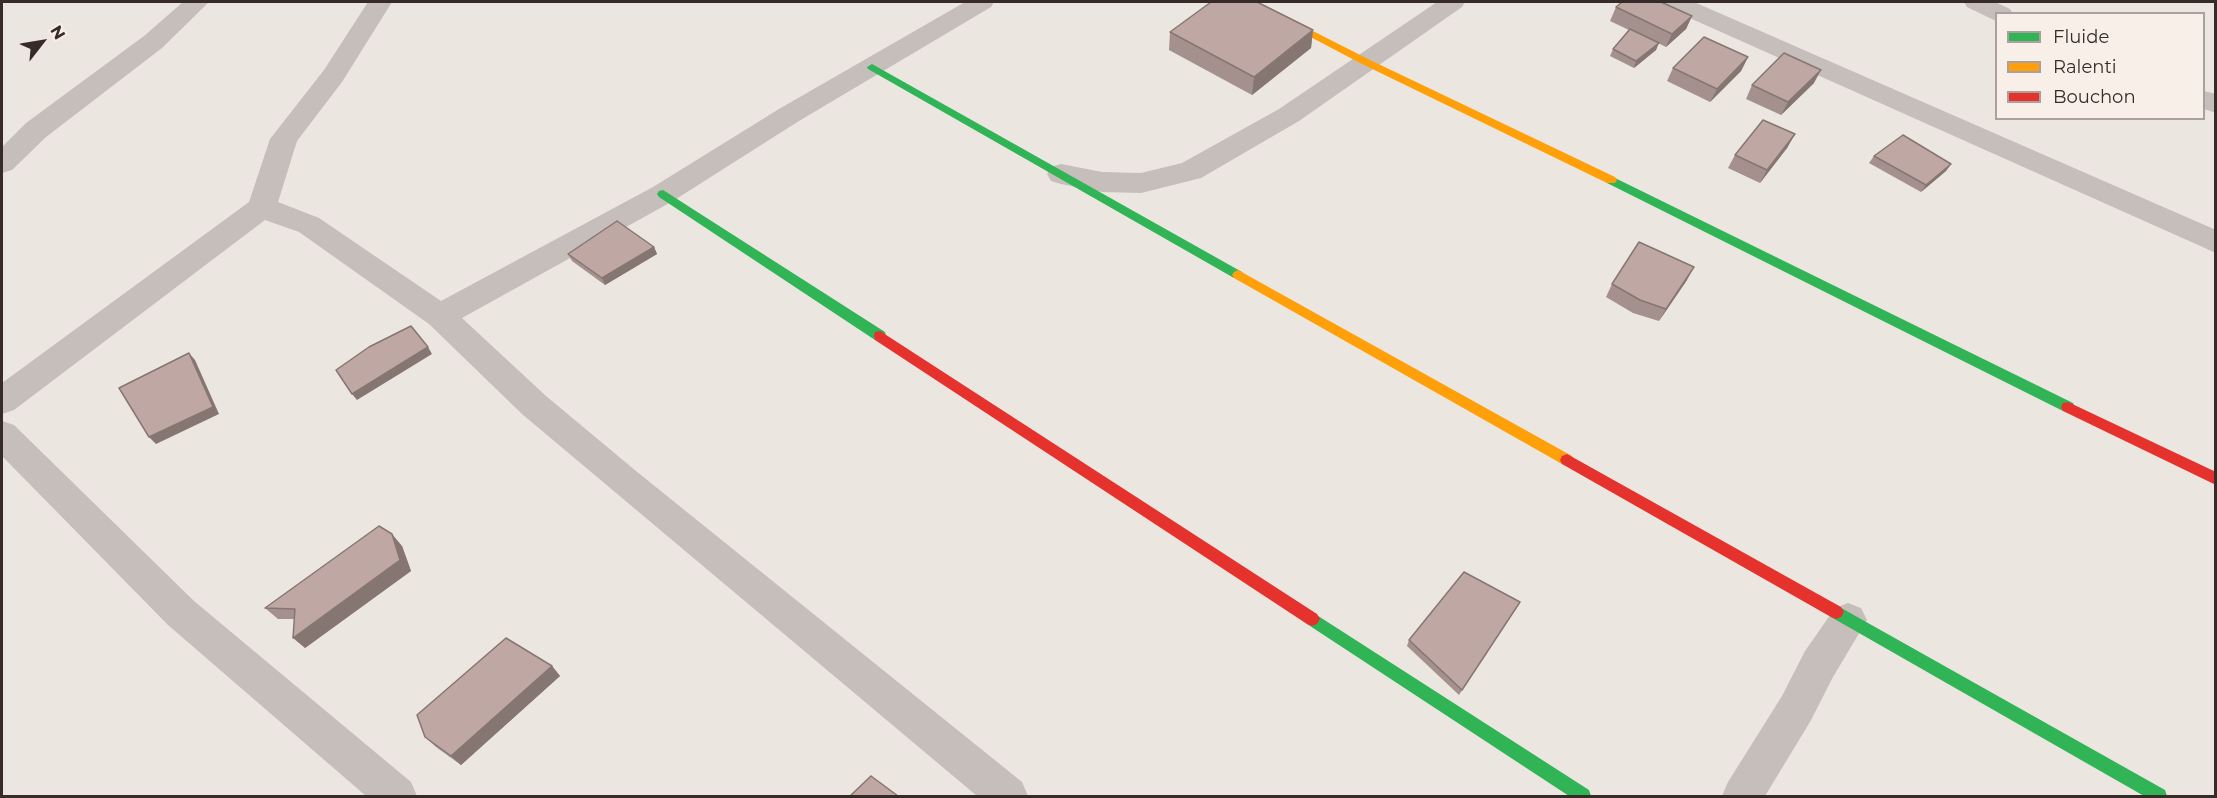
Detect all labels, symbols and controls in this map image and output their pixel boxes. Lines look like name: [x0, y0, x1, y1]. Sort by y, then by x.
north arrow: [12, 12, 72, 72]
legend: [1995, 12, 2205, 120]
text: N: [46, 22, 69, 43]
text: Fluide: [2053, 26, 2109, 48]
text: Ralenti: [2053, 56, 2117, 78]
text: Bouchon: [2053, 86, 2136, 108]

